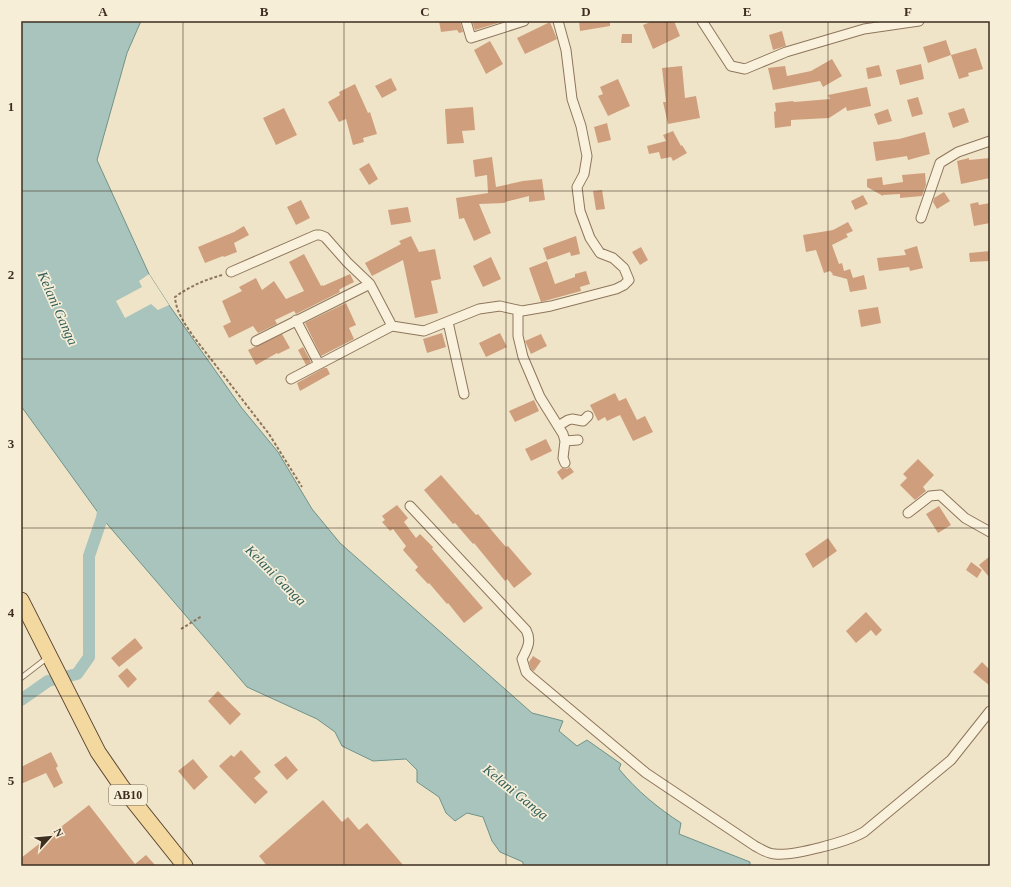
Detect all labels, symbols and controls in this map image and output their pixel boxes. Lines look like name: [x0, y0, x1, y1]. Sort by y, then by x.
text: A: [98, 4, 108, 19]
text: B: [260, 4, 269, 19]
text: C: [420, 4, 430, 19]
text: D: [581, 4, 591, 19]
text: E: [743, 4, 751, 19]
text: F: [904, 4, 912, 19]
text: 1: [8, 99, 14, 114]
text: 2: [8, 267, 14, 282]
water label: Kelani Ganga: [34, 268, 80, 347]
text: 3: [8, 436, 15, 451]
water label: Kelani Ganga: [242, 541, 309, 609]
text: 4: [8, 605, 15, 620]
water label: Kelani Ganga: [480, 761, 551, 823]
text: 5: [8, 773, 15, 788]
road number: AB10: [109, 785, 147, 805]
north arrow: [30, 817, 70, 857]
text: N: [52, 826, 66, 839]

